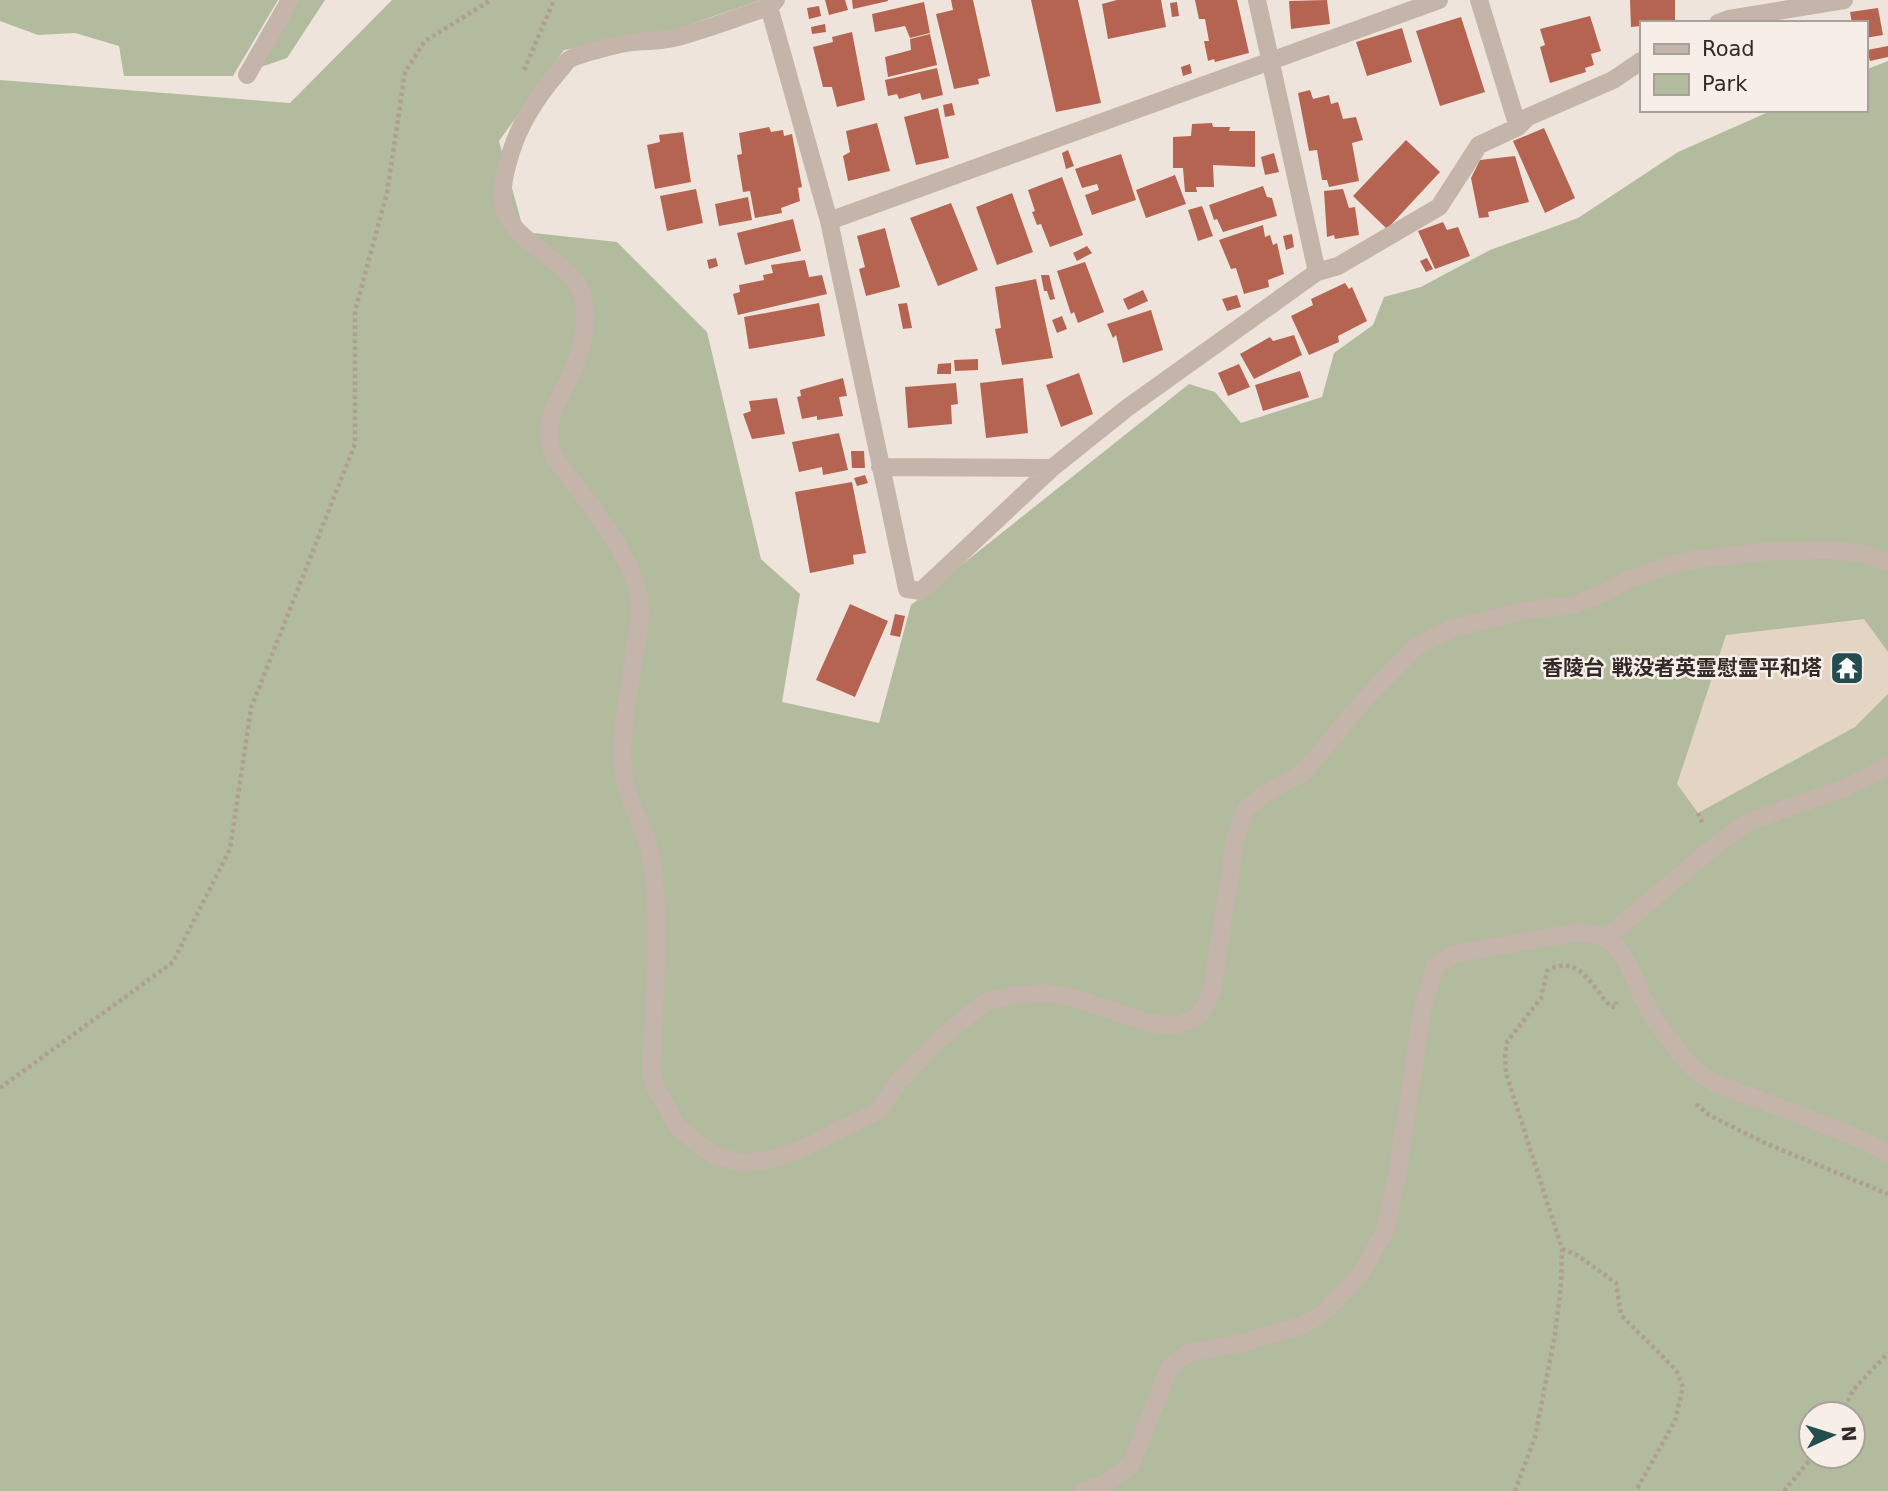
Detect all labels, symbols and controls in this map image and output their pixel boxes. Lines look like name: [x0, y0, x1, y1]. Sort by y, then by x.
legend: [1640, 21, 1867, 112]
text: Road: [1702, 37, 1755, 61]
text: Park: [1702, 72, 1748, 96]
temple icon: 香陵台 戦没者英霊慰霊平和塔: [1828, 649, 1866, 687]
place label: 香陵台 戦没者英霊慰霊平和塔: [1542, 656, 1822, 680]
north arrow: [1797, 1400, 1867, 1470]
text: N: [1837, 1425, 1860, 1443]

